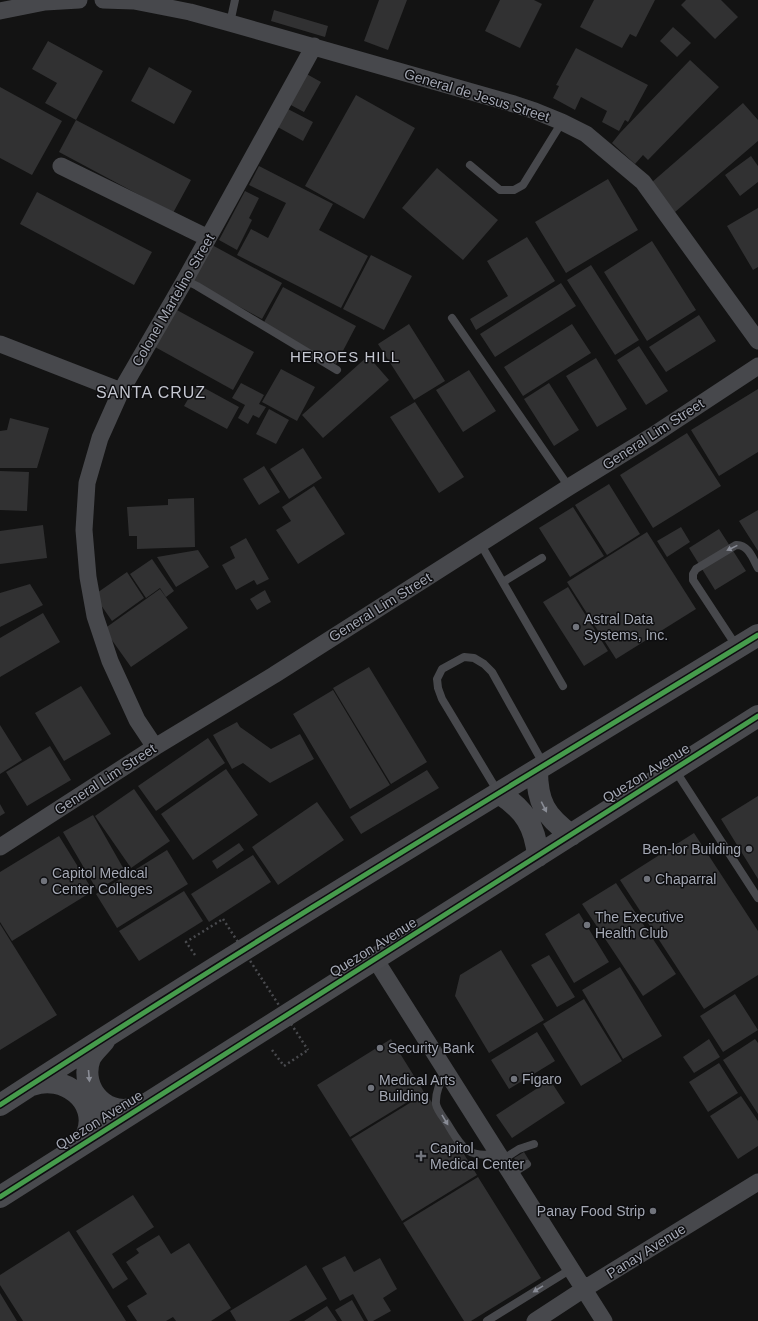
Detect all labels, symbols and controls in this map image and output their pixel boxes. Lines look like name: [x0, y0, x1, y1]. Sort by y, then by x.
street label: General de Jesus Street: [402, 65, 552, 125]
street label: Colonel Martelino Street: [129, 231, 218, 369]
district label: HEROES HILL: [290, 348, 400, 365]
district label: SANTA CRUZ: [96, 384, 206, 401]
street label: General Lim Street: [599, 395, 707, 473]
one-way arrow: [727, 545, 738, 551]
street label: General Lim Street: [326, 569, 434, 645]
place label: Astral Data Systems, Inc.: [584, 611, 668, 643]
marker: Astral Data Systems, Inc.: [571, 622, 581, 632]
street label: General Lim Street: [51, 740, 159, 818]
street label: Quezon Avenue: [600, 740, 693, 806]
one-way arrow: [541, 802, 548, 813]
place label: Ben-lor Building: [642, 841, 741, 857]
marker: Ben-lor Building: [744, 844, 754, 854]
place label: Capitol Medical Center Colleges: [52, 865, 152, 897]
place label: Chaparral: [655, 871, 716, 887]
marker: Chaparral: [642, 874, 652, 884]
marker: Capitol Medical Center Colleges: [39, 876, 49, 886]
place label: The Executive Health Club: [595, 909, 684, 941]
street label: Quezon Avenue: [327, 914, 420, 980]
marker: The Executive Health Club: [582, 920, 592, 930]
place label: Security Bank: [388, 1040, 475, 1056]
marker: Security Bank: [375, 1043, 385, 1053]
one-way arrow: [85, 1070, 92, 1082]
place label: Figaro: [522, 1071, 562, 1087]
place label: Medical Arts Building: [379, 1072, 455, 1104]
marker: Figaro: [509, 1074, 519, 1084]
marker: Medical Arts Building: [366, 1083, 376, 1093]
street label: Quezon Avenue: [53, 1087, 146, 1153]
one-way arrow: [441, 1114, 448, 1126]
place label: Capitol Medical Center: [430, 1140, 524, 1172]
marker: Capitol Medical Center: [415, 1150, 427, 1162]
place label: Panay Food Strip: [537, 1203, 645, 1219]
marker: Panay Food Strip: [648, 1206, 658, 1216]
street label: Panay Avenue: [604, 1220, 689, 1282]
one-way arrow: [532, 1286, 543, 1293]

